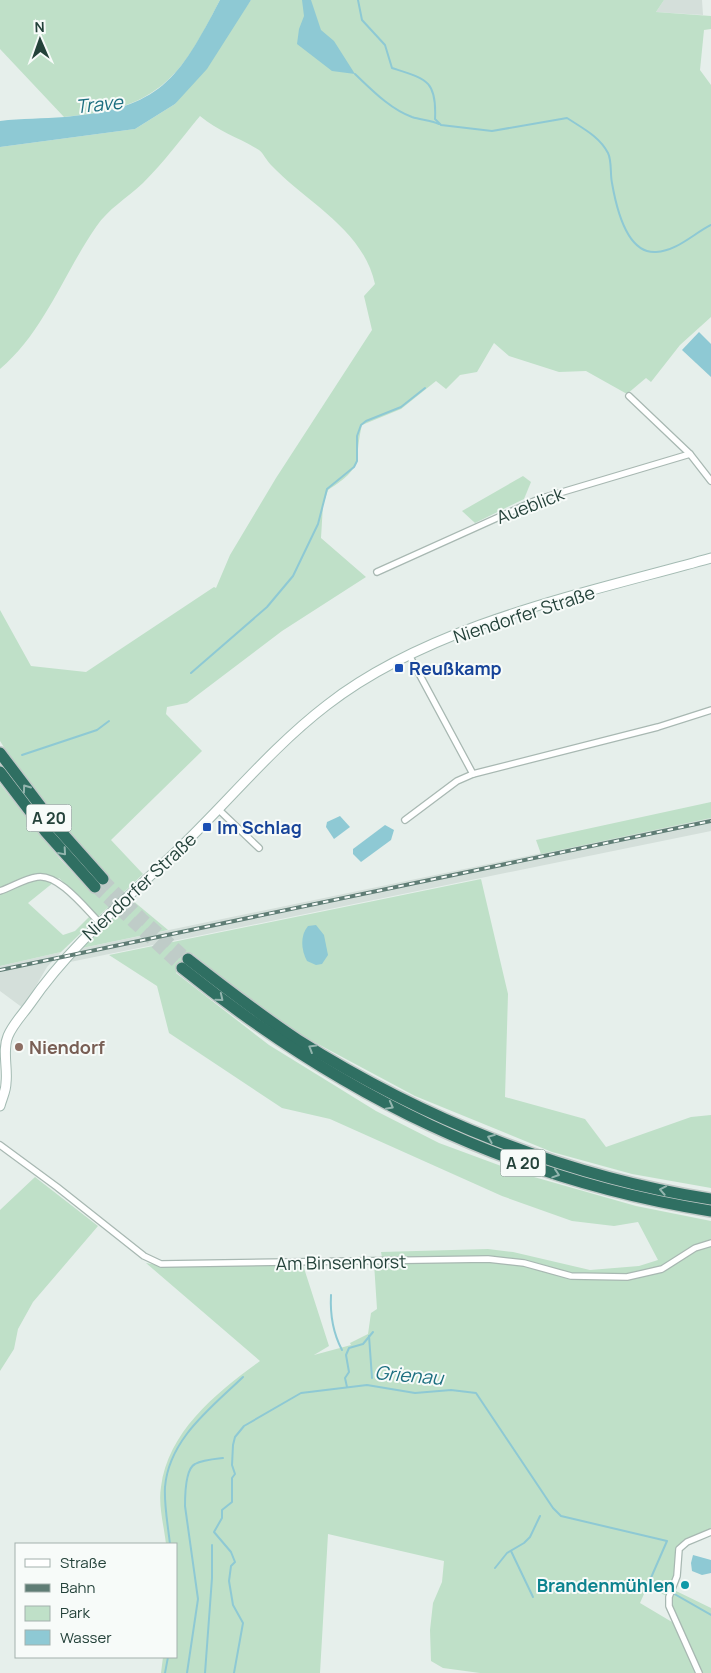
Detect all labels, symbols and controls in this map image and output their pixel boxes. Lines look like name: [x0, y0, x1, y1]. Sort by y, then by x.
north arrow: [15, 15, 65, 65]
text: N: [34, 17, 45, 36]
water label: Trave: [74, 88, 126, 119]
street label: Aueblick: [493, 481, 568, 529]
street label: Niendorfer Straße: [450, 580, 598, 648]
place label: Reußkamp: [409, 656, 502, 680]
marker: Reußkamp: [393, 662, 405, 674]
one-way arrow: [23, 785, 32, 794]
road number: A 20: [27, 804, 72, 831]
place label: Im Schlag: [217, 815, 302, 839]
marker: Im Schlag: [201, 821, 213, 833]
street label: Niendorfer Straße: [77, 827, 201, 945]
one-way arrow: [57, 846, 66, 855]
one-way arrow: [214, 993, 223, 1002]
place label: Niendorf: [29, 1035, 105, 1059]
marker: Niendorf: [13, 1041, 25, 1053]
one-way arrow: [309, 1045, 318, 1055]
one-way arrow: [384, 1100, 393, 1110]
one-way arrow: [487, 1134, 496, 1144]
road number: A 20: [500, 1150, 546, 1176]
one-way arrow: [551, 1168, 560, 1178]
one-way arrow: [659, 1185, 668, 1195]
street label: Am Binsenhorst: [275, 1249, 407, 1275]
water label: Grienau: [374, 1359, 446, 1391]
legend: [15, 1543, 178, 1658]
text: Straße: [60, 1552, 107, 1573]
place label: Brandenmühlen: [537, 1573, 675, 1597]
text: Bahn: [60, 1577, 95, 1598]
marker: Brandenmühlen: [679, 1579, 691, 1591]
text: Park: [60, 1602, 90, 1623]
text: Wasser: [60, 1627, 112, 1648]

